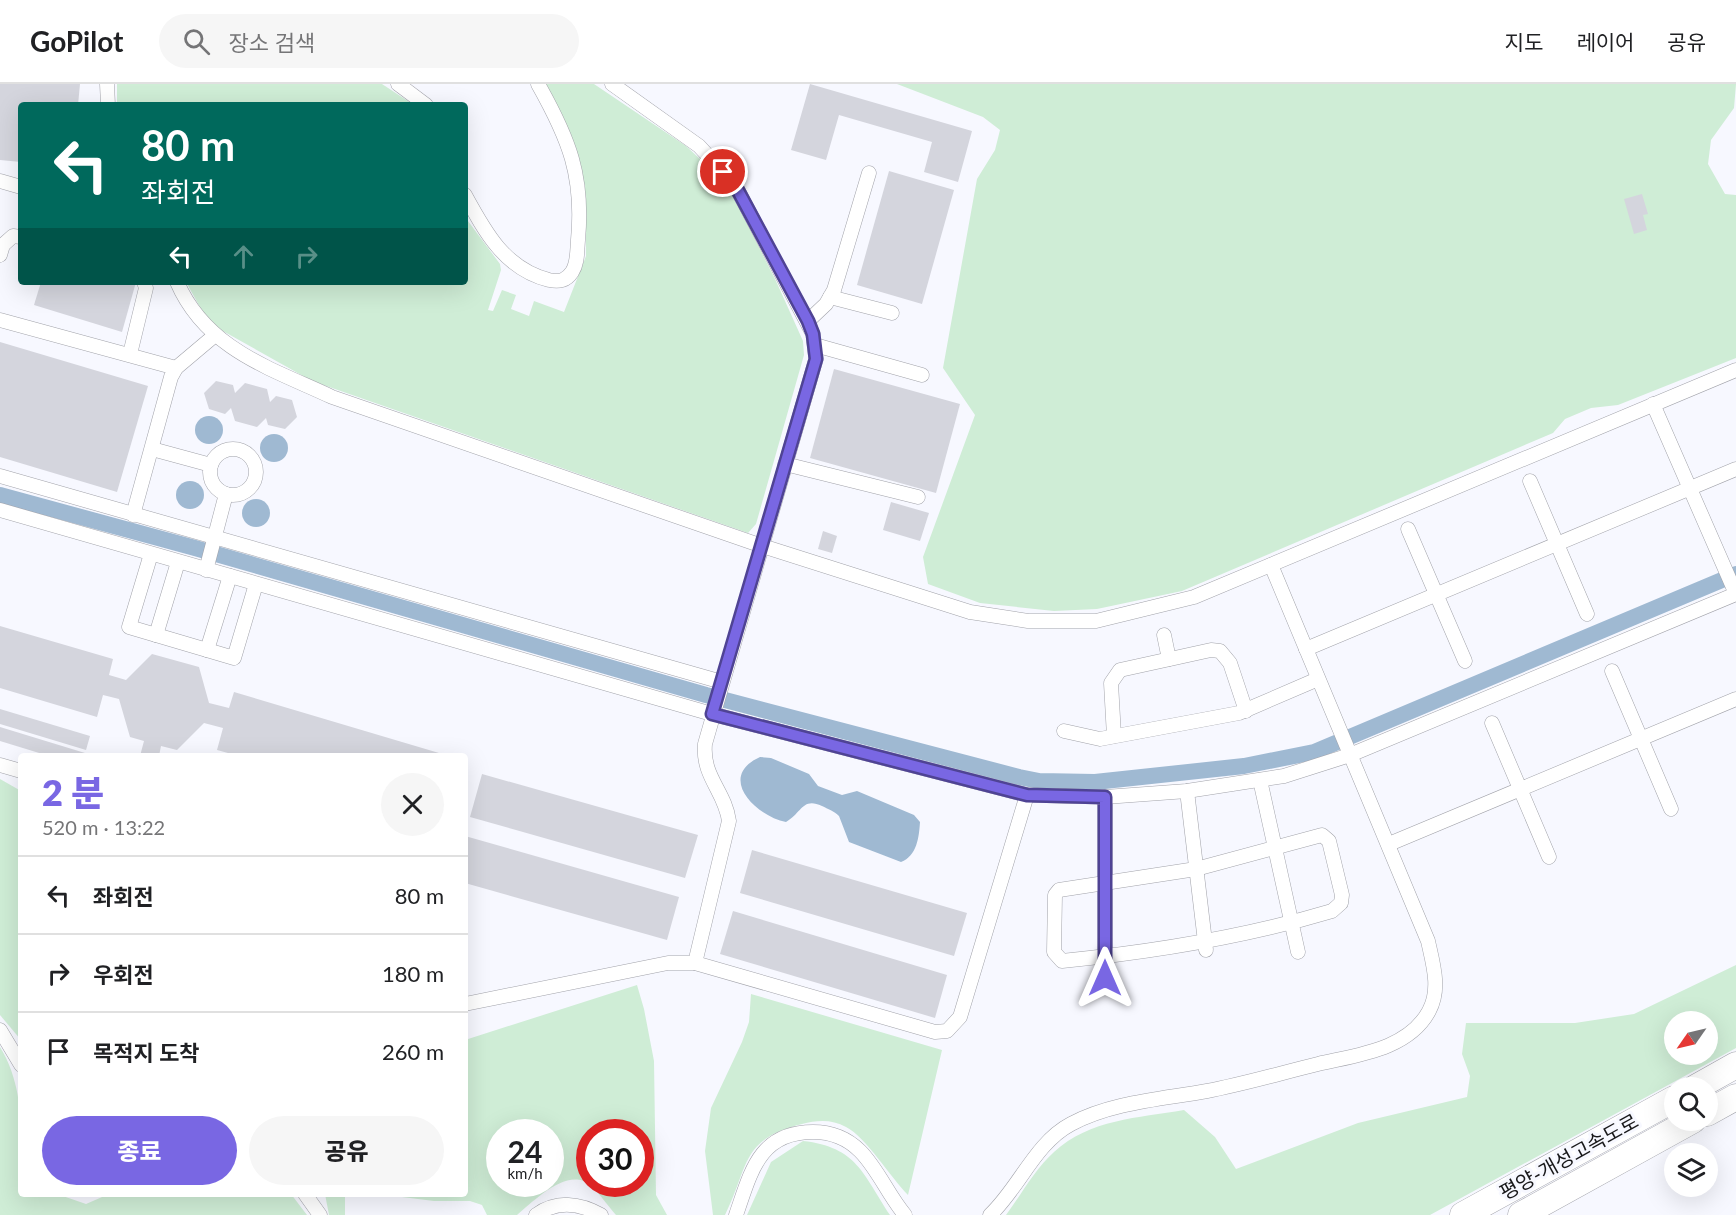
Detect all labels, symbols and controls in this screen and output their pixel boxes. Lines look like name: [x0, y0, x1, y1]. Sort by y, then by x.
search box: [159, 14, 579, 68]
text: GoPilot: [30, 24, 123, 58]
icon: search: [180, 25, 213, 58]
text: 장소 검색: [228, 29, 315, 56]
text: 지도: [1505, 29, 1543, 54]
text: 레이어: [1576, 29, 1634, 54]
text: 공유: [1667, 29, 1706, 54]
text: 80 m: [141, 120, 235, 170]
icon: left: [42, 126, 120, 204]
pin: [697, 146, 748, 197]
icon: arrive: [706, 155, 739, 188]
text: 좌회전: [141, 175, 216, 208]
icon: left: [164, 240, 197, 273]
icon: ahead: [227, 240, 260, 273]
icon: right: [290, 240, 323, 273]
text: 2 분: [42, 770, 104, 814]
button: close: [381, 773, 444, 836]
text: 520 m · 13:22: [42, 815, 165, 839]
icon: left: [42, 879, 75, 912]
text: 80 m: [395, 882, 444, 909]
text: 좌회전: [93, 883, 154, 910]
position arrow: [1073, 946, 1137, 1010]
icon: right: [42, 957, 75, 990]
text: 180 m: [382, 960, 444, 987]
text: 우회전: [93, 961, 154, 988]
north arrow: [1664, 1011, 1718, 1065]
map controls: [1664, 1011, 1718, 1197]
icon: arrive: [42, 1035, 75, 1068]
text: 260 m: [382, 1038, 444, 1065]
text: 목적지 도착: [93, 1039, 200, 1066]
button: search: [1664, 1077, 1718, 1131]
street label: 평양-개성고속도로: [1495, 1108, 1642, 1204]
button: 종료: [42, 1116, 237, 1185]
button: 공유: [249, 1116, 444, 1185]
speed limit sign: 30: [576, 1119, 654, 1197]
text: 24: [508, 1133, 542, 1169]
button: layers: [1664, 1143, 1718, 1197]
text: km/h: [507, 1164, 543, 1182]

